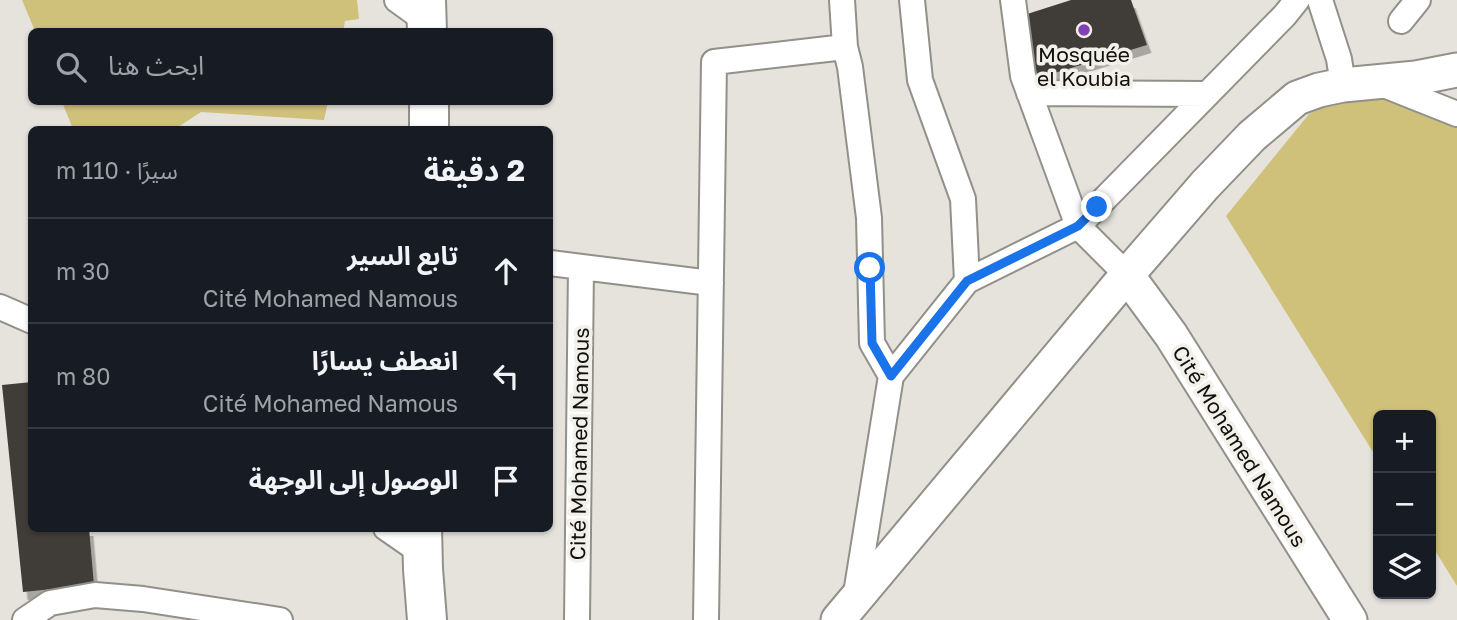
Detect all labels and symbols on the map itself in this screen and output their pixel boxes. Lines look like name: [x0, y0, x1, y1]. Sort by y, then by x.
marker: Mosquée el Koubia: [1076, 22, 1092, 38]
place label: Mosquée el Koubia: [1037, 41, 1131, 91]
route end: [1081, 191, 1112, 222]
route start: [854, 252, 885, 283]
street label: Cité Mohamed Namous: [564, 327, 594, 561]
street label: Cité Mohamed Namous: [1167, 340, 1313, 552]

